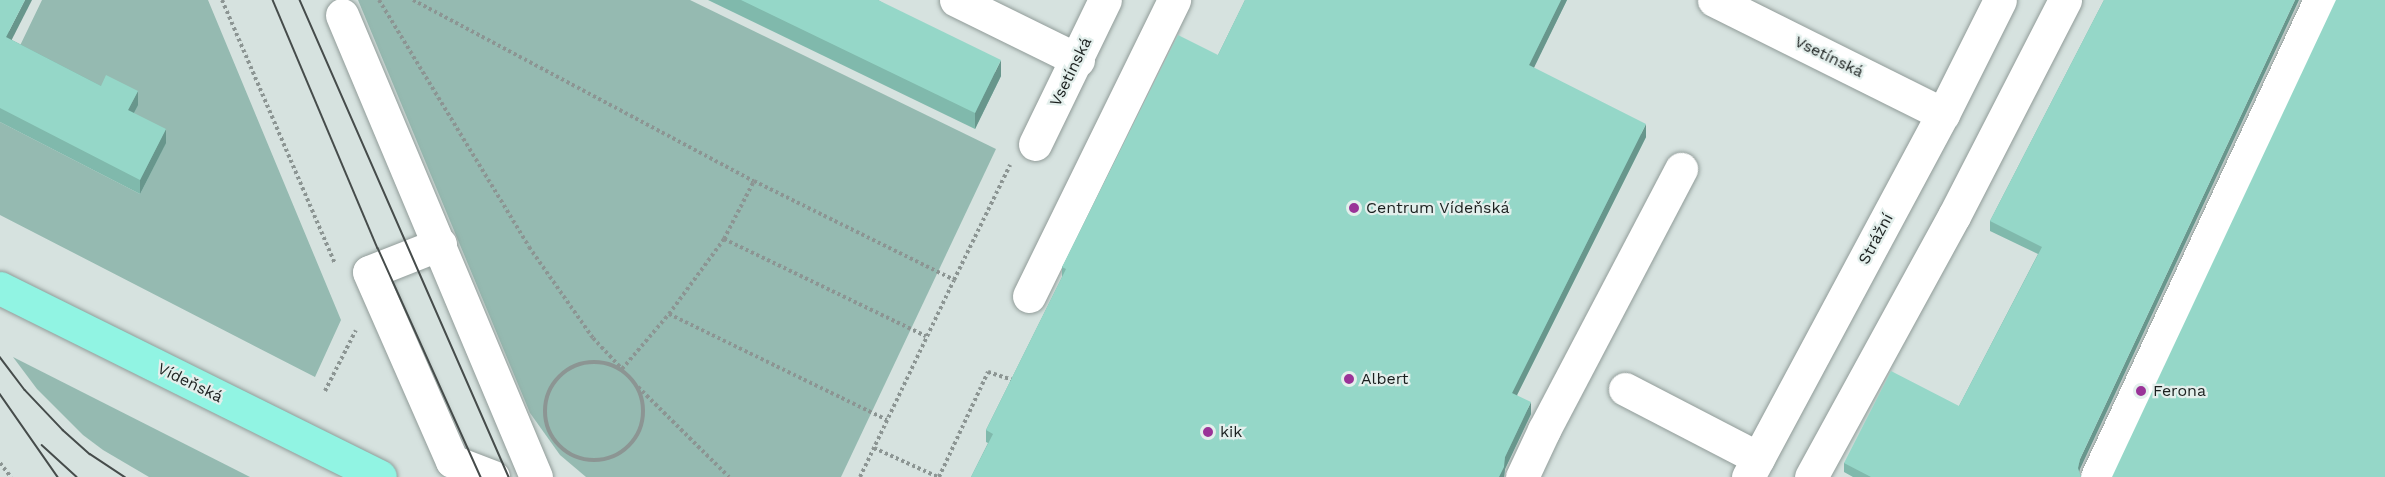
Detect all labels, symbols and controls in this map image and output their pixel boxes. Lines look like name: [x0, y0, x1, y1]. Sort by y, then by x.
street label: Vsetínská: [1791, 32, 1867, 82]
street label: Vsetínská: [1046, 34, 1096, 110]
place label: Centrum Vídeňská: [1366, 198, 1510, 218]
marker: Centrum Vídeňská: [1347, 201, 1361, 215]
street label: Strážní: [1855, 210, 1897, 268]
street label: Vídeňská: [154, 359, 226, 407]
place label: Albert: [1361, 369, 1408, 389]
marker: Albert: [1342, 372, 1356, 386]
place label: Ferona: [2153, 381, 2206, 401]
marker: Ferona: [2134, 384, 2148, 398]
place label: kik: [1220, 422, 1242, 442]
marker: kik: [1201, 425, 1215, 439]

